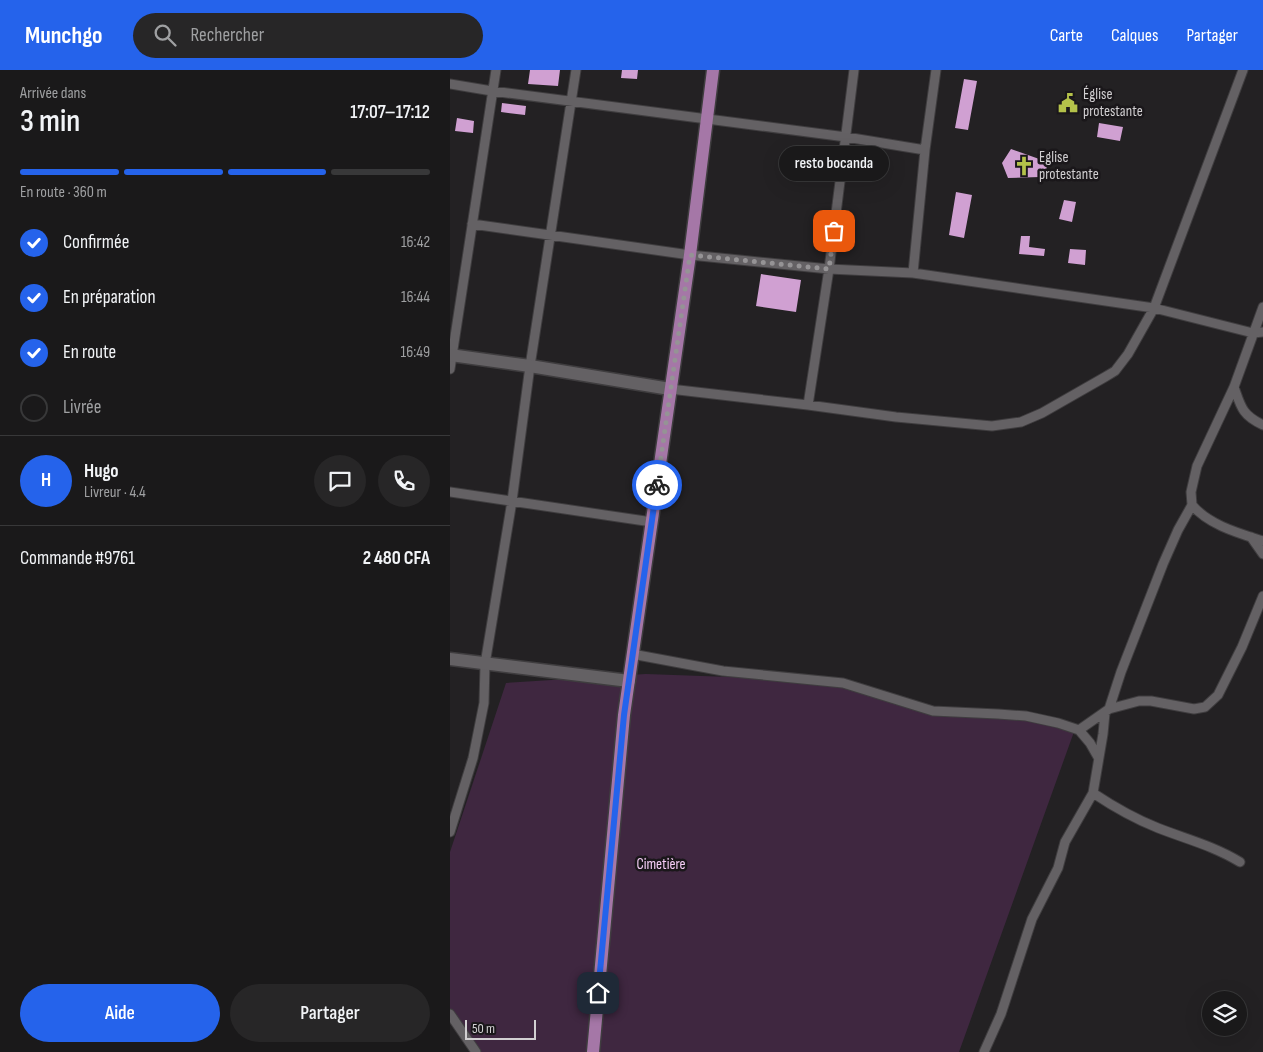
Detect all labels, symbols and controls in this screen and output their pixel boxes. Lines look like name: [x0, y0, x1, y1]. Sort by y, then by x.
search box: [133, 13, 483, 58]
text: Munchgo: [25, 21, 103, 50]
icon: search: [151, 21, 179, 49]
text: Rechercher: [191, 24, 264, 47]
text: Carte: [1050, 25, 1083, 46]
text: Calques: [1111, 25, 1158, 46]
text: Partager: [1186, 25, 1238, 46]
text: Arrivée dans: [20, 84, 86, 103]
place label: Église protestante: [1083, 85, 1143, 121]
public building icon: Église protestante: [1057, 92, 1079, 114]
text: 17:07–17:12: [350, 101, 430, 124]
text: 3 min: [20, 102, 80, 141]
callout: resto bocanda: [779, 146, 889, 181]
place label: Eglise protestante: [1039, 148, 1099, 184]
text: resto bocanda: [795, 154, 873, 173]
church icon: Eglise protestante: [1013, 155, 1035, 177]
text: En route · 360 m: [20, 183, 107, 202]
pin: [813, 210, 855, 252]
icon: bag: [820, 217, 848, 245]
icon: check: [20, 229, 48, 257]
text: Confirmée: [63, 231, 129, 254]
text: 16:42: [401, 233, 430, 252]
icon: check: [20, 284, 48, 312]
text: En préparation: [63, 286, 156, 309]
text: 16:44: [401, 288, 430, 307]
icon: check: [20, 339, 48, 367]
text: En route: [63, 341, 116, 364]
text: 16:49: [401, 343, 430, 362]
text: Livrée: [63, 396, 101, 419]
button: chat: [314, 455, 366, 507]
button: phone: [378, 455, 430, 507]
text: Hugo: [84, 460, 119, 483]
courier: [632, 460, 682, 510]
text: H: [41, 469, 51, 492]
icon: bike: [643, 471, 671, 499]
text: Livreur · 4.4: [84, 483, 146, 502]
text: Commande #9761: [20, 547, 135, 570]
text: 2 480 CFA: [363, 547, 430, 570]
park label: Cimetière: [636, 855, 686, 874]
pin: [577, 972, 619, 1014]
icon: home: [584, 979, 612, 1007]
button: Aide: [20, 984, 220, 1042]
button: Partager: [230, 984, 430, 1042]
map controls: [1202, 991, 1247, 1036]
button: layers: [1202, 991, 1247, 1036]
scale bar: [465, 1017, 536, 1040]
text: 50 m: [472, 1020, 495, 1037]

